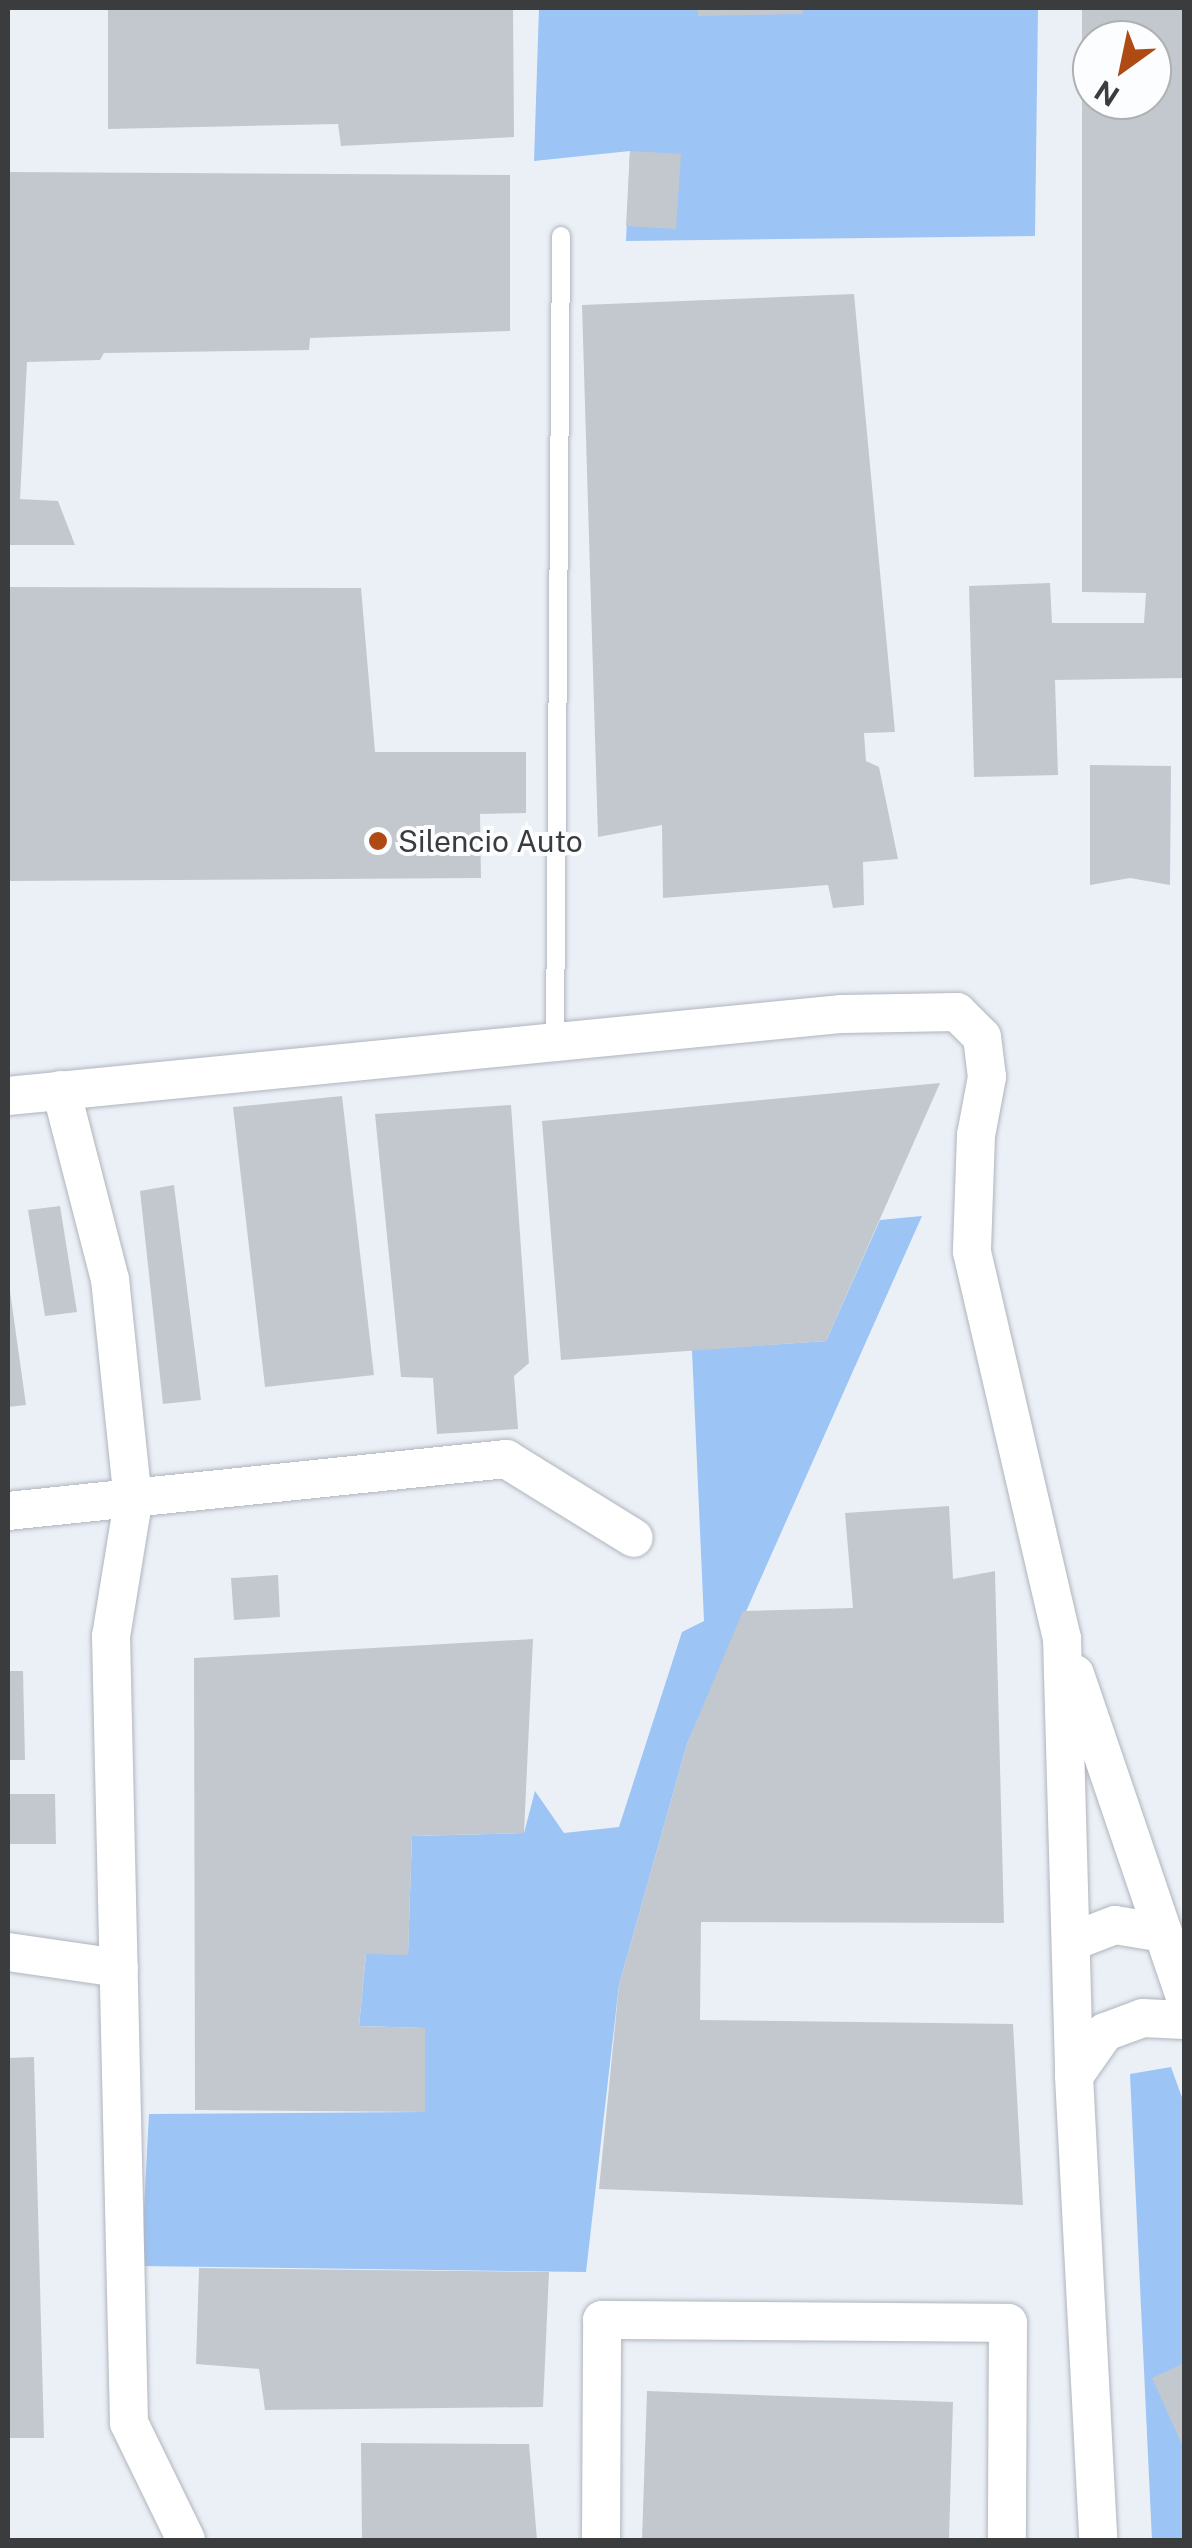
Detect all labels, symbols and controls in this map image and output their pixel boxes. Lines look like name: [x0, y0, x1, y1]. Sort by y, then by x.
north arrow: [1072, 20, 1172, 120]
text: N: [1088, 74, 1125, 114]
place label: Silencio Auto: [398, 823, 583, 859]
marker: Silencio Auto: [367, 830, 389, 852]

